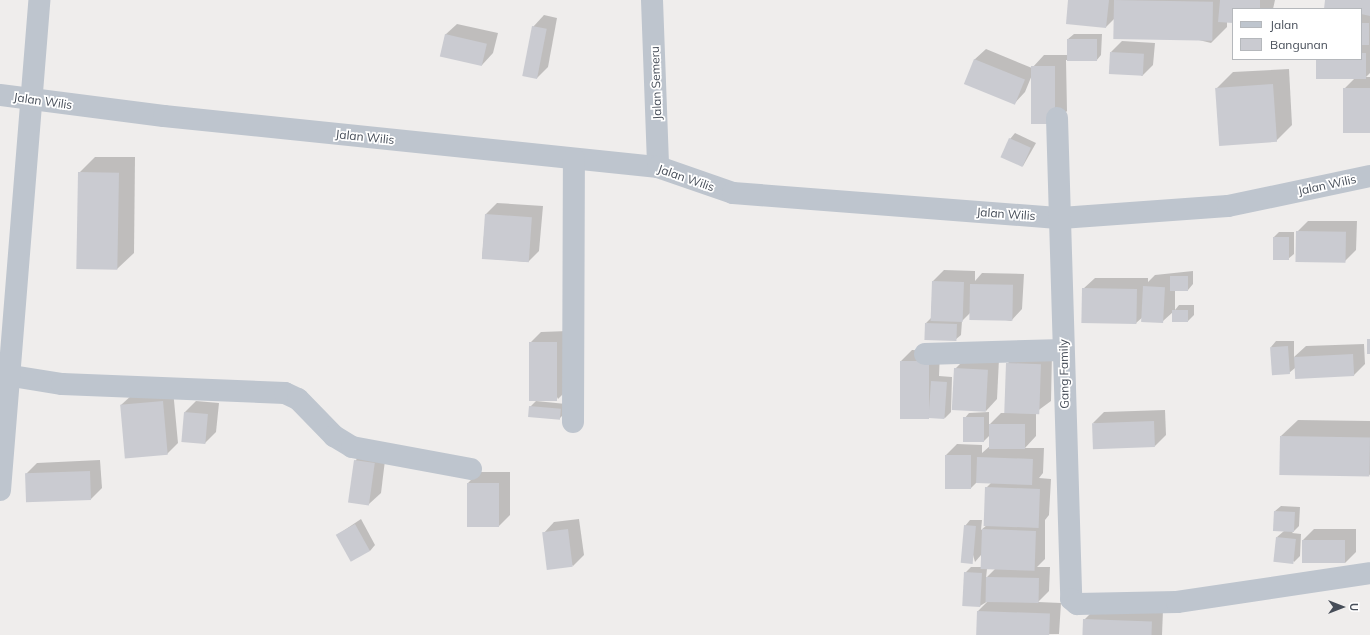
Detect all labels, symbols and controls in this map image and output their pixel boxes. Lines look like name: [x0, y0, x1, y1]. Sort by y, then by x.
legend: [1232, 8, 1362, 60]
text: Jalan: [1270, 17, 1298, 32]
text: Bangunan: [1270, 37, 1328, 52]
street label: Jalan Semeru: [648, 46, 664, 120]
street label: Jalan Wilis: [13, 90, 73, 112]
street label: Jalan Wilis: [335, 127, 395, 147]
street label: Jalan Wilis: [656, 162, 716, 194]
street label: Jalan Wilis: [1297, 172, 1357, 198]
street label: Jalan Wilis: [976, 205, 1036, 223]
street label: Gang Family: [1056, 339, 1072, 409]
north arrow: [1322, 587, 1362, 627]
text: U: [1347, 603, 1361, 611]

